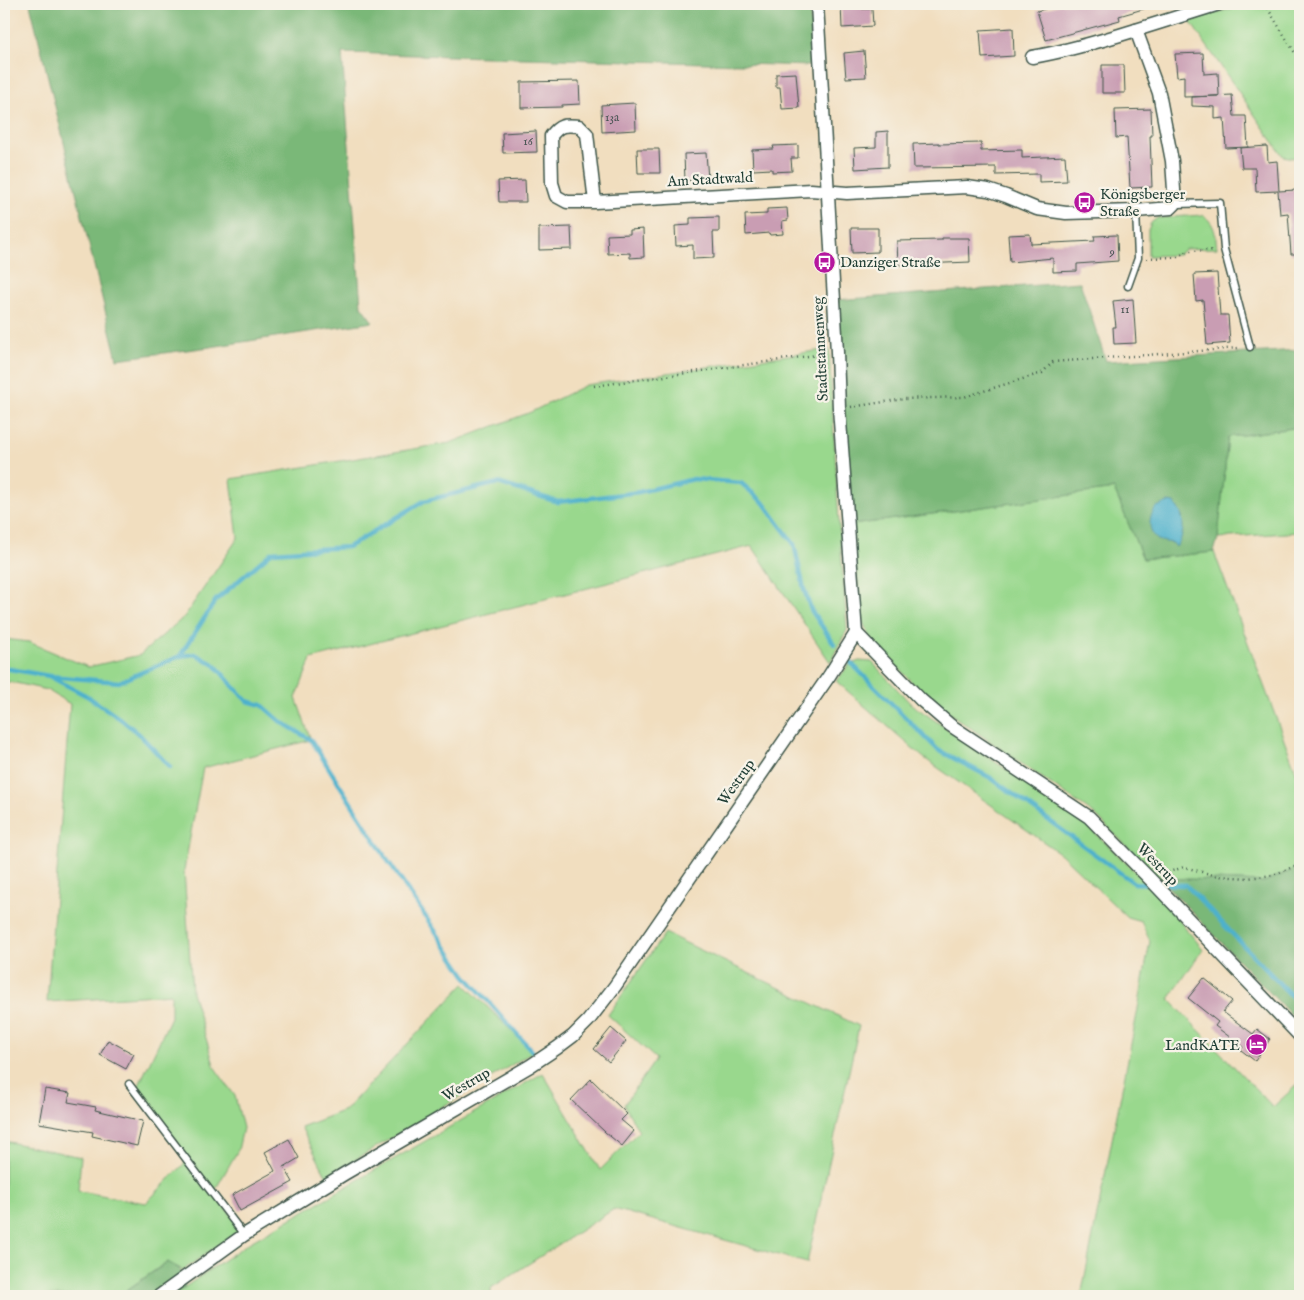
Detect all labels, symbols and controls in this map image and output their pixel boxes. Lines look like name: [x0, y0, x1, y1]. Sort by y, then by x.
house number: 13a: [605, 110, 620, 125]
house number: 16: [523, 134, 534, 149]
street label: Am Stadtwald: [666, 168, 754, 191]
place label: Königsberger Straße: [1100, 185, 1186, 221]
bus stop icon: Königsberger Straße: [1072, 191, 1096, 215]
house number: 9: [1108, 245, 1115, 260]
bus stop icon: Danziger Straße: [812, 250, 836, 274]
place label: Danziger Straße: [840, 253, 941, 272]
street label: Stadtstannenweg: [808, 295, 833, 402]
house number: 11: [1121, 302, 1129, 317]
street label: Westrup: [714, 755, 759, 809]
street label: Westrup: [1133, 839, 1183, 890]
hotel icon: LandKATE: [1244, 1033, 1268, 1057]
place label: LandKATE: [1165, 1036, 1240, 1055]
street label: Westrup: [439, 1063, 494, 1106]

